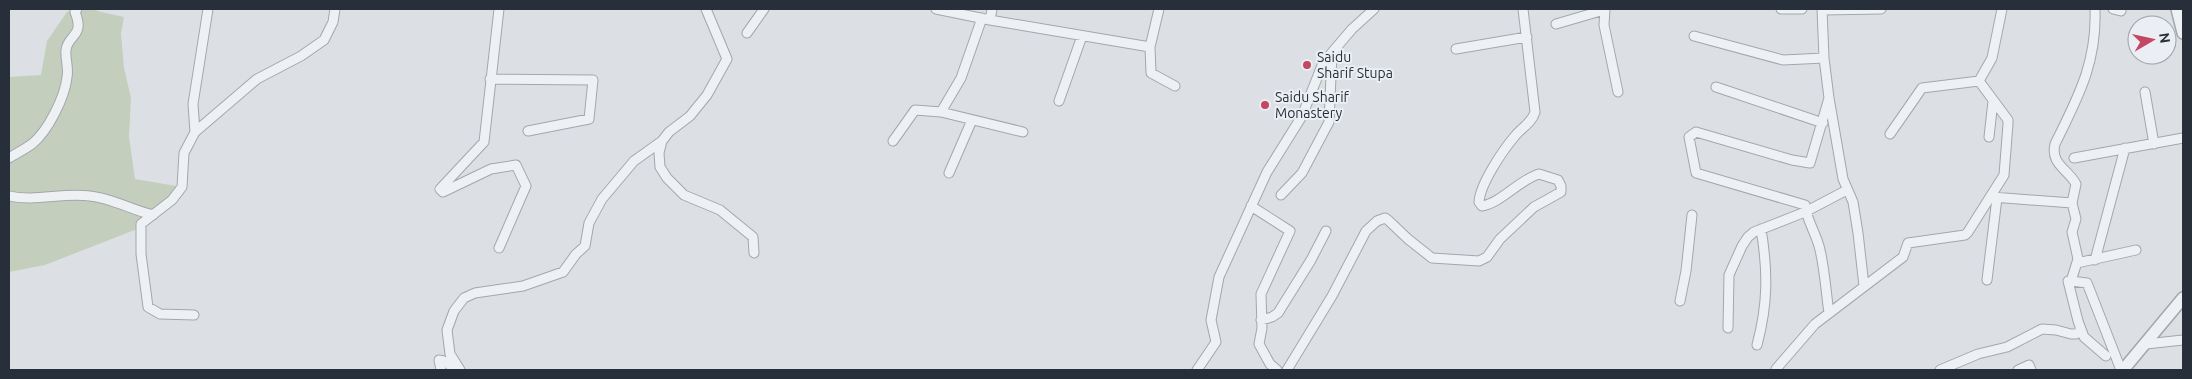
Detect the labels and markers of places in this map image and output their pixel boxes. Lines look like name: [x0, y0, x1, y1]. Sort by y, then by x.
place label: Saidu Sharif Stupa: [1317, 49, 1393, 81]
marker: Saidu Sharif Stupa: [1301, 59, 1313, 71]
place label: Saidu Sharif Monastery: [1275, 89, 1350, 121]
marker: Saidu Sharif Monastery: [1259, 99, 1271, 111]

